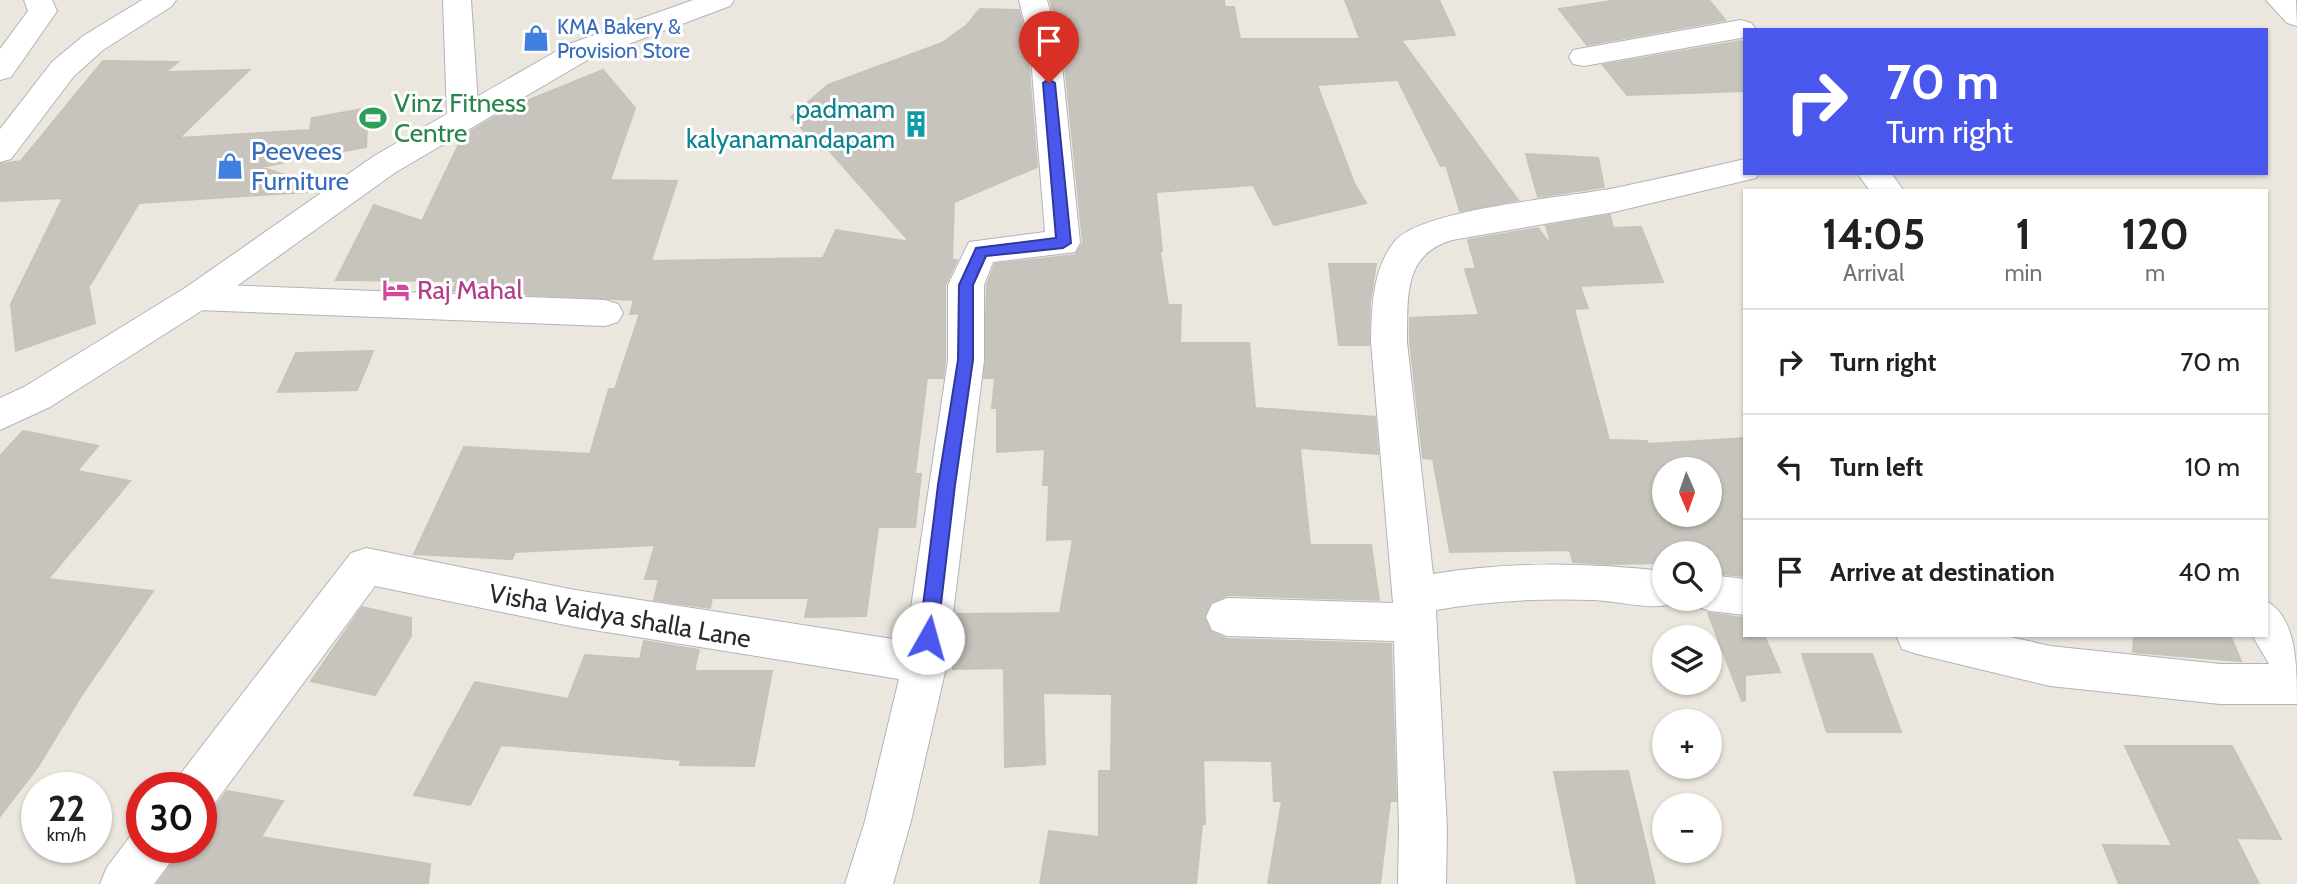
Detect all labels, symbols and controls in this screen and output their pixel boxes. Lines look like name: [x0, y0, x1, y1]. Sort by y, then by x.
pin: [1019, 11, 1079, 83]
place label: KMA Bakery & Provision Store: [557, 14, 690, 63]
icon: arrive: [1030, 22, 1068, 60]
shop icon: KMA Bakery & Provision Store: [521, 23, 551, 53]
text: 70 m: [1886, 52, 1999, 111]
icon: right: [1771, 56, 1862, 147]
place label: Vinz Fitness Centre: [394, 87, 526, 149]
place label: padmam kalyanamandapam: [686, 93, 895, 155]
sports icon: Vinz Fitness Centre: [358, 103, 388, 133]
building icon: padmam kalyanamandapam: [901, 109, 931, 139]
text: Turn right: [1886, 112, 2013, 151]
place label: Peevees Furniture: [251, 135, 349, 197]
shop icon: Peevees Furniture: [215, 151, 245, 181]
text: 14:05: [1822, 208, 1925, 260]
text: 1: [2016, 208, 2031, 260]
text: 120: [2121, 208, 2189, 260]
text: Arrival: [1843, 259, 1904, 287]
text: min: [2004, 259, 2042, 287]
text: m: [2145, 259, 2165, 287]
place label: Raj Mahal: [417, 274, 523, 306]
hotel icon: Raj Mahal: [381, 275, 411, 305]
icon: right: [1771, 343, 1809, 381]
text: Turn right: [1830, 346, 1936, 378]
text: 70 m: [2180, 346, 2240, 378]
icon: left: [1771, 448, 1809, 486]
text: Turn left: [1830, 451, 1923, 483]
text: 10 m: [2185, 451, 2240, 483]
north arrow: [1652, 457, 1722, 527]
map controls: [1652, 457, 1722, 863]
button: search: [1652, 541, 1722, 611]
icon: arrive: [1771, 553, 1809, 591]
text: Arrive at destination: [1830, 556, 2055, 588]
text: 40 m: [2178, 556, 2240, 588]
street label: Visha Vaidya shalla Lane: [486, 577, 754, 655]
position arrow: [891, 601, 965, 675]
button: layers: [1652, 625, 1722, 695]
button: +: [1652, 709, 1722, 779]
speed limit sign: 30: [126, 772, 217, 863]
text: 22: [48, 787, 85, 830]
button: −: [1652, 793, 1722, 863]
text: km/h: [47, 824, 86, 846]

